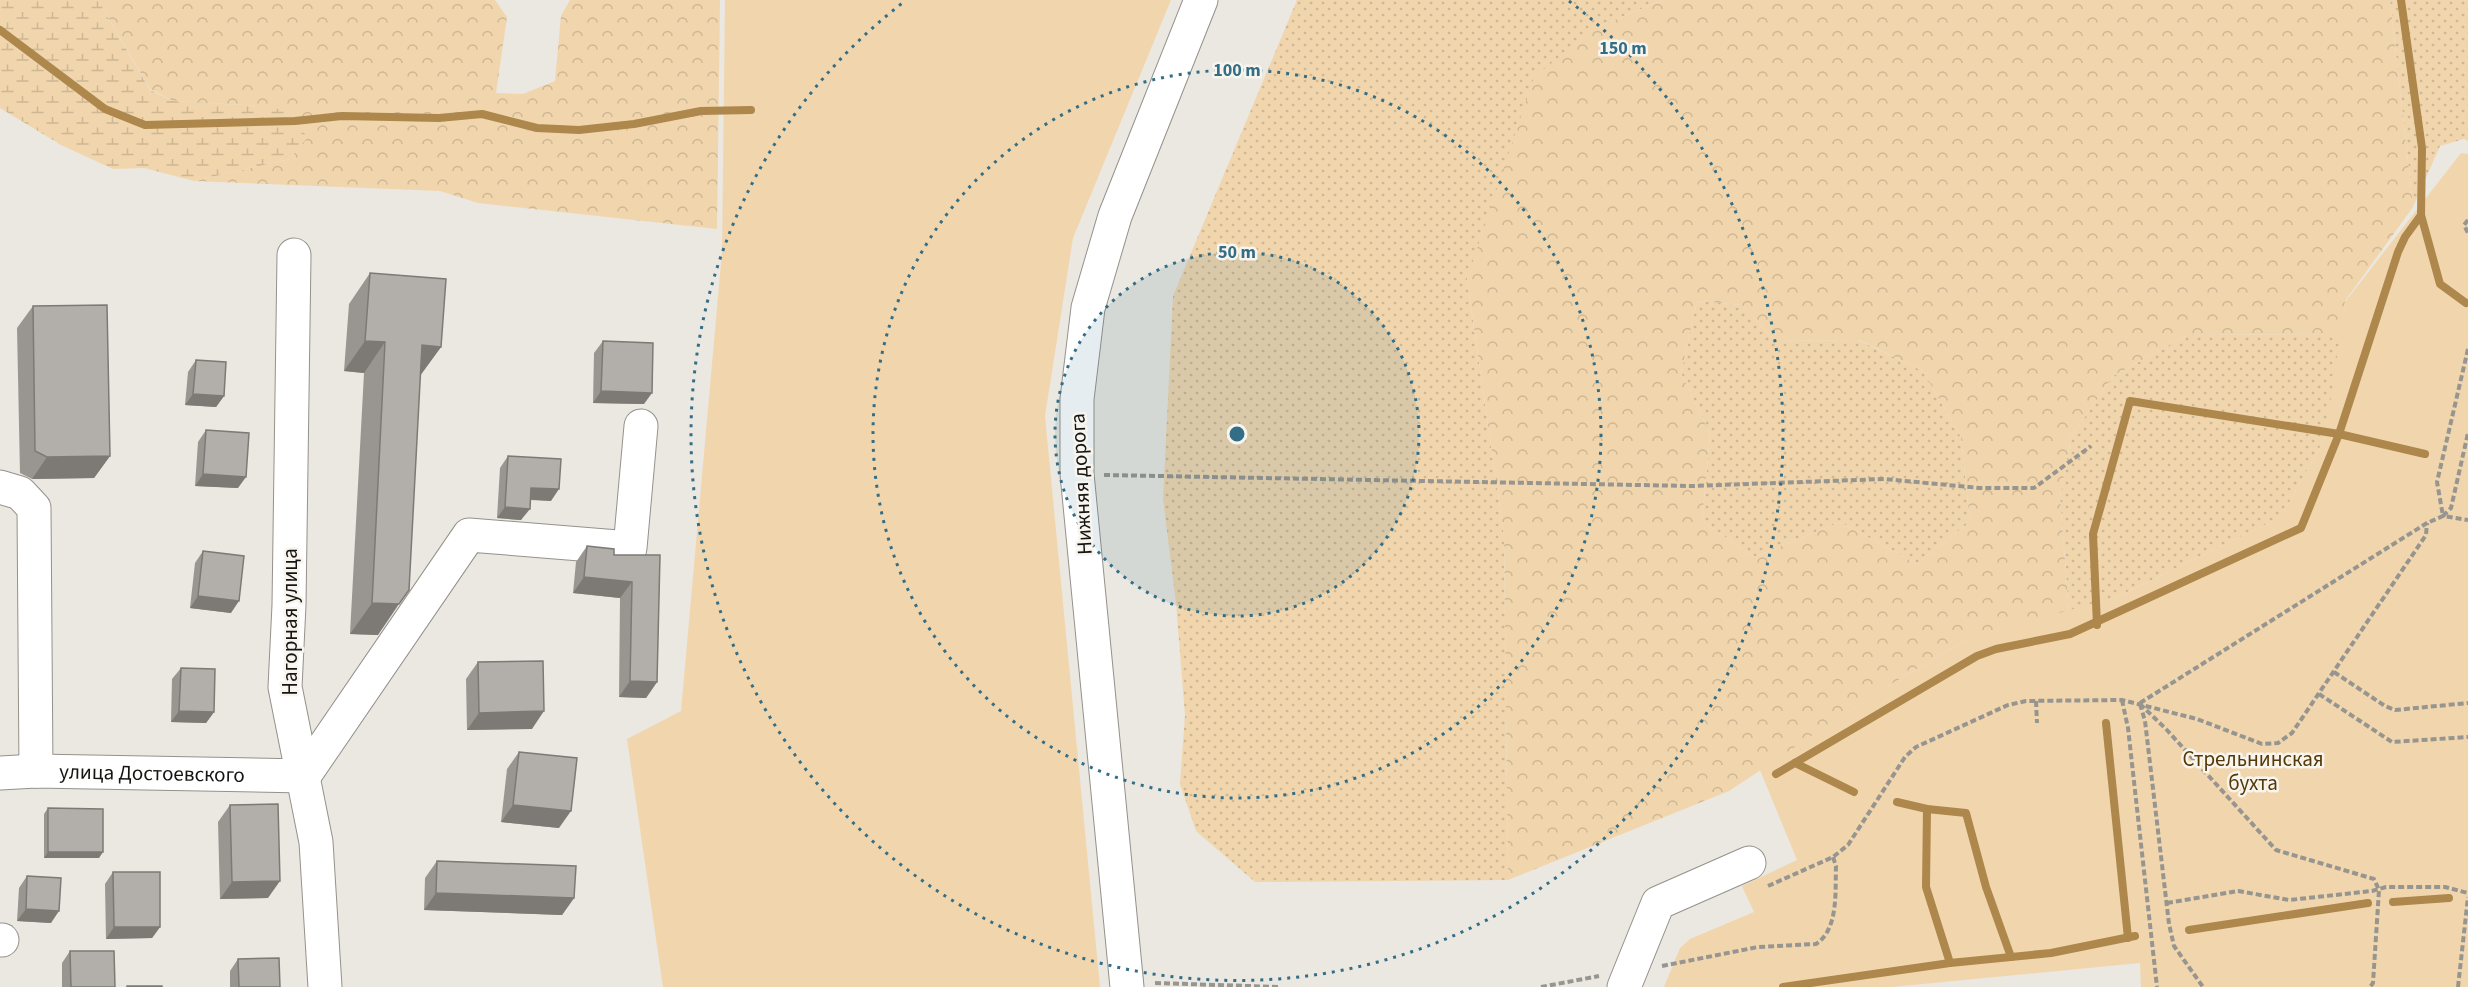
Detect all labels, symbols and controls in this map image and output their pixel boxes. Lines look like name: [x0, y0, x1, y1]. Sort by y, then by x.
text: 150 m: [1599, 36, 1647, 61]
text: 100 m: [1213, 58, 1261, 83]
text: 50 m: [1218, 240, 1256, 265]
street label: Нижняя дорога: [1062, 412, 1100, 556]
centre of rings: [1227, 424, 1247, 444]
street label: Нагорная улица: [275, 548, 305, 696]
park label: Стрельнинская бухта: [2182, 744, 2324, 798]
street label: улица Достоевского: [59, 756, 245, 790]

